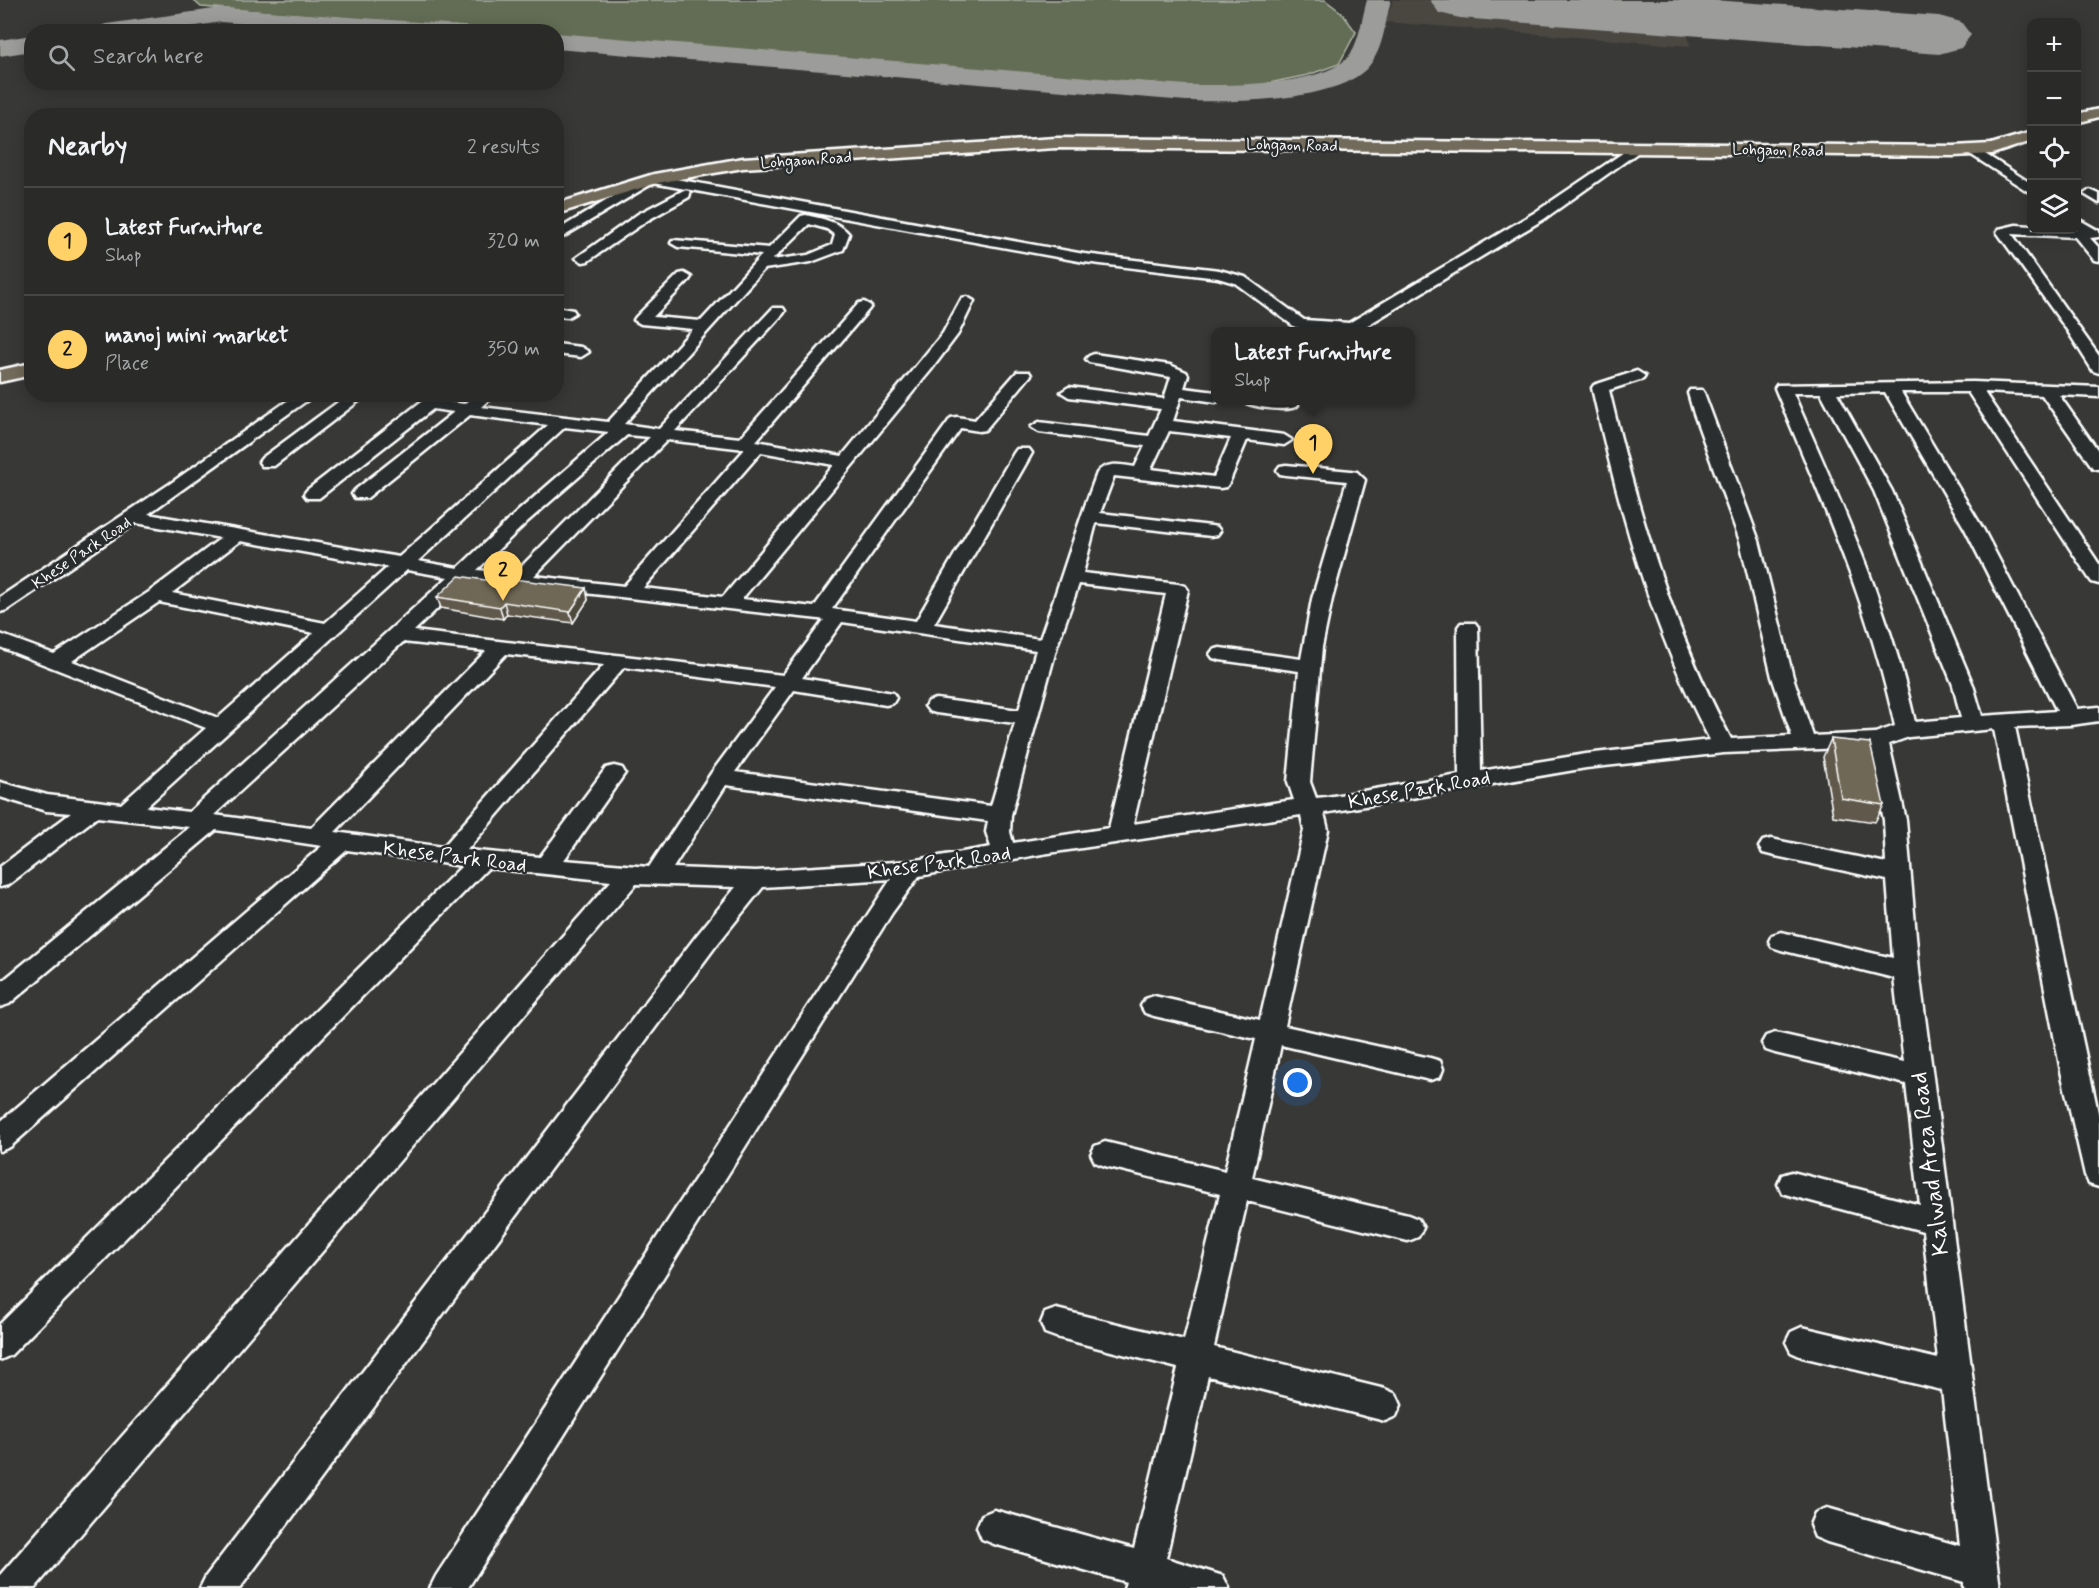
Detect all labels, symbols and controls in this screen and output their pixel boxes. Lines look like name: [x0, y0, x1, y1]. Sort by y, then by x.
map controls: [2027, 18, 2081, 234]
button: +: [2027, 18, 2081, 72]
search box: [24, 24, 564, 90]
icon: search: [45, 41, 78, 74]
text: Search here: [93, 43, 204, 71]
button: −: [2027, 72, 2081, 126]
button: locate: [2027, 126, 2081, 180]
text: Nearby: [48, 130, 127, 164]
text: 2 results: [467, 134, 540, 161]
street label: Lohgaon Road: [1246, 134, 1338, 158]
street label: Lohgaon Road: [1732, 139, 1824, 163]
street label: Lohgaon Road: [760, 147, 853, 175]
button: layers: [2027, 180, 2081, 234]
text: Latest Furniture: [105, 214, 263, 242]
text: 1: [63, 228, 72, 255]
text: 320 m: [487, 228, 540, 255]
text: Shop: [105, 242, 142, 269]
text: manoj mini market: [105, 322, 289, 350]
popup: [1211, 327, 1415, 405]
text: 2: [63, 336, 72, 363]
text: 350 m: [487, 336, 540, 363]
text: Latest Furniture: [1234, 339, 1392, 367]
text: Place: [105, 350, 149, 377]
text: Shop: [1234, 367, 1271, 394]
pin: 1: [1294, 424, 1332, 474]
street label: Khese Park Road: [28, 512, 136, 594]
pin: 2: [484, 552, 522, 601]
street label: Khese Park Road: [1346, 765, 1493, 816]
street label: Khese Park Road: [382, 835, 528, 880]
street label: Khese Park Road: [866, 840, 1013, 887]
your location: [1283, 1068, 1312, 1097]
street label: Kalwad Area Road: [1904, 1070, 1957, 1258]

